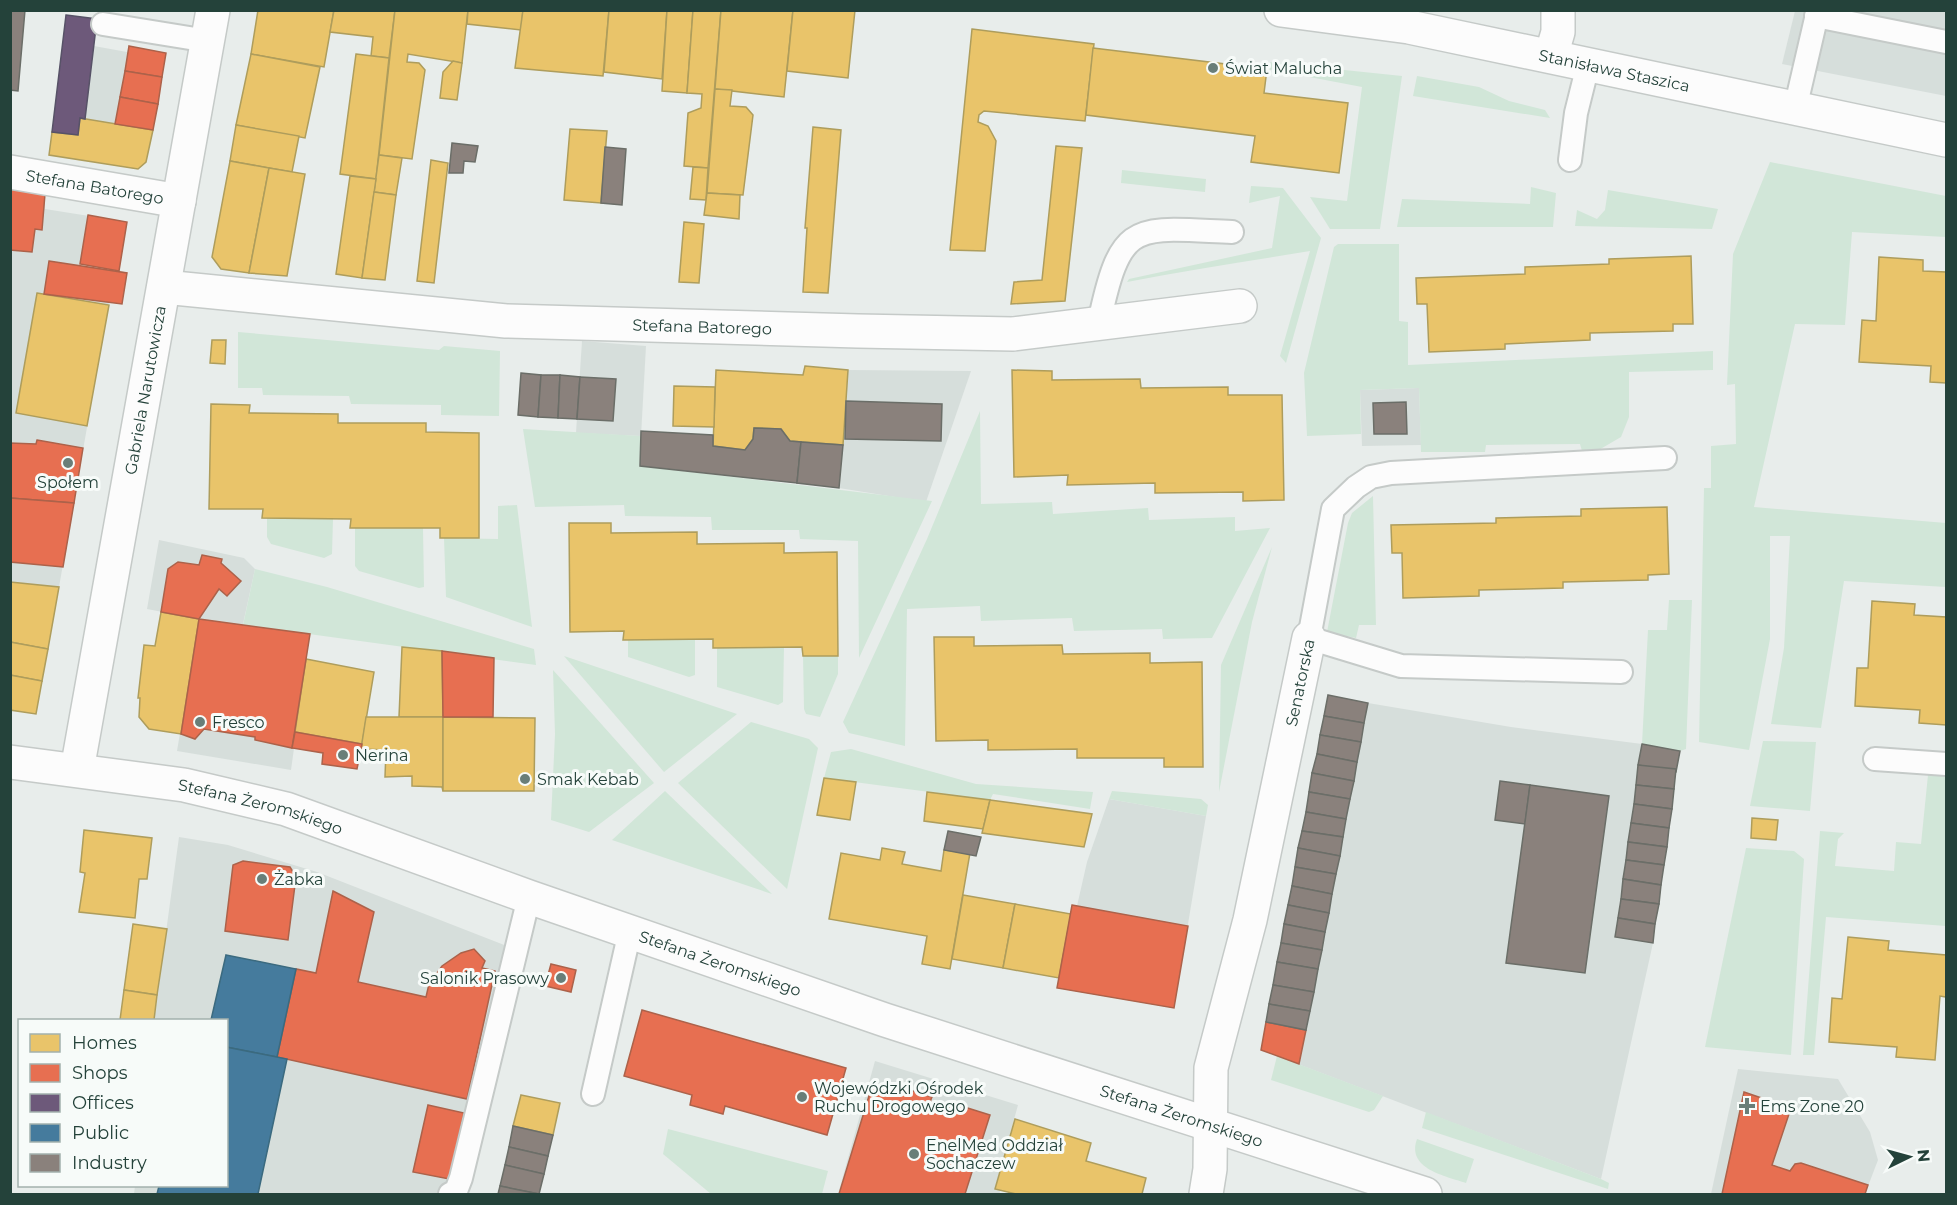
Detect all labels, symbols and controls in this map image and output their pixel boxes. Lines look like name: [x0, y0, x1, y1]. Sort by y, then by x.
street label: Stanisława Staszica: [1537, 46, 1692, 96]
place label: Świat Malucha: [1225, 59, 1342, 78]
marker: Świat Malucha: [1206, 61, 1220, 75]
street label: Stefana Batorego: [24, 166, 165, 208]
street label: Gabriela Narutowicza: [121, 304, 170, 476]
street label: Stefana Batorego: [632, 316, 772, 339]
marker: Społem: [61, 456, 75, 470]
place label: Społem: [37, 473, 99, 492]
street label: Senatorska: [1282, 637, 1319, 728]
place label: Fresco: [212, 713, 265, 732]
marker: Fresco: [193, 715, 207, 729]
place label: Nerina: [355, 746, 409, 765]
marker: Nerina: [336, 748, 350, 762]
place label: Smak Kebab: [537, 770, 639, 789]
marker: Smak Kebab: [518, 772, 532, 786]
street label: Stefana Żeromskiego: [177, 775, 345, 839]
place label: Żabka: [274, 870, 324, 889]
marker: Żabka: [255, 872, 269, 886]
street label: Stefana Żeromskiego: [636, 927, 804, 1000]
place label: Salonik Prasowy: [420, 969, 549, 988]
marker: Salonik Prasowy: [554, 971, 568, 985]
legend: [18, 1019, 228, 1187]
text: Homes: [72, 1032, 137, 1054]
text: Shops: [72, 1062, 128, 1084]
place label: Wojewódzki Ośrodek Ruchu Drogowego: [814, 1079, 984, 1116]
street label: Stefana Żeromskiego: [1097, 1081, 1265, 1151]
marker: Wojewódzki Ośrodek Ruchu Drogowego: [795, 1090, 809, 1104]
text: Offices: [72, 1092, 134, 1114]
marker: Ems Zone 20: [1738, 1097, 1756, 1115]
place label: Ems Zone 20: [1760, 1097, 1864, 1116]
text: Public: [72, 1122, 129, 1144]
north arrow: [1879, 1127, 1939, 1187]
place label: EnelMed Oddział Sochaczew: [926, 1136, 1064, 1173]
marker: EnelMed Oddział Sochaczew: [907, 1147, 921, 1161]
text: N: [1913, 1148, 1933, 1163]
text: Industry: [72, 1152, 147, 1174]

